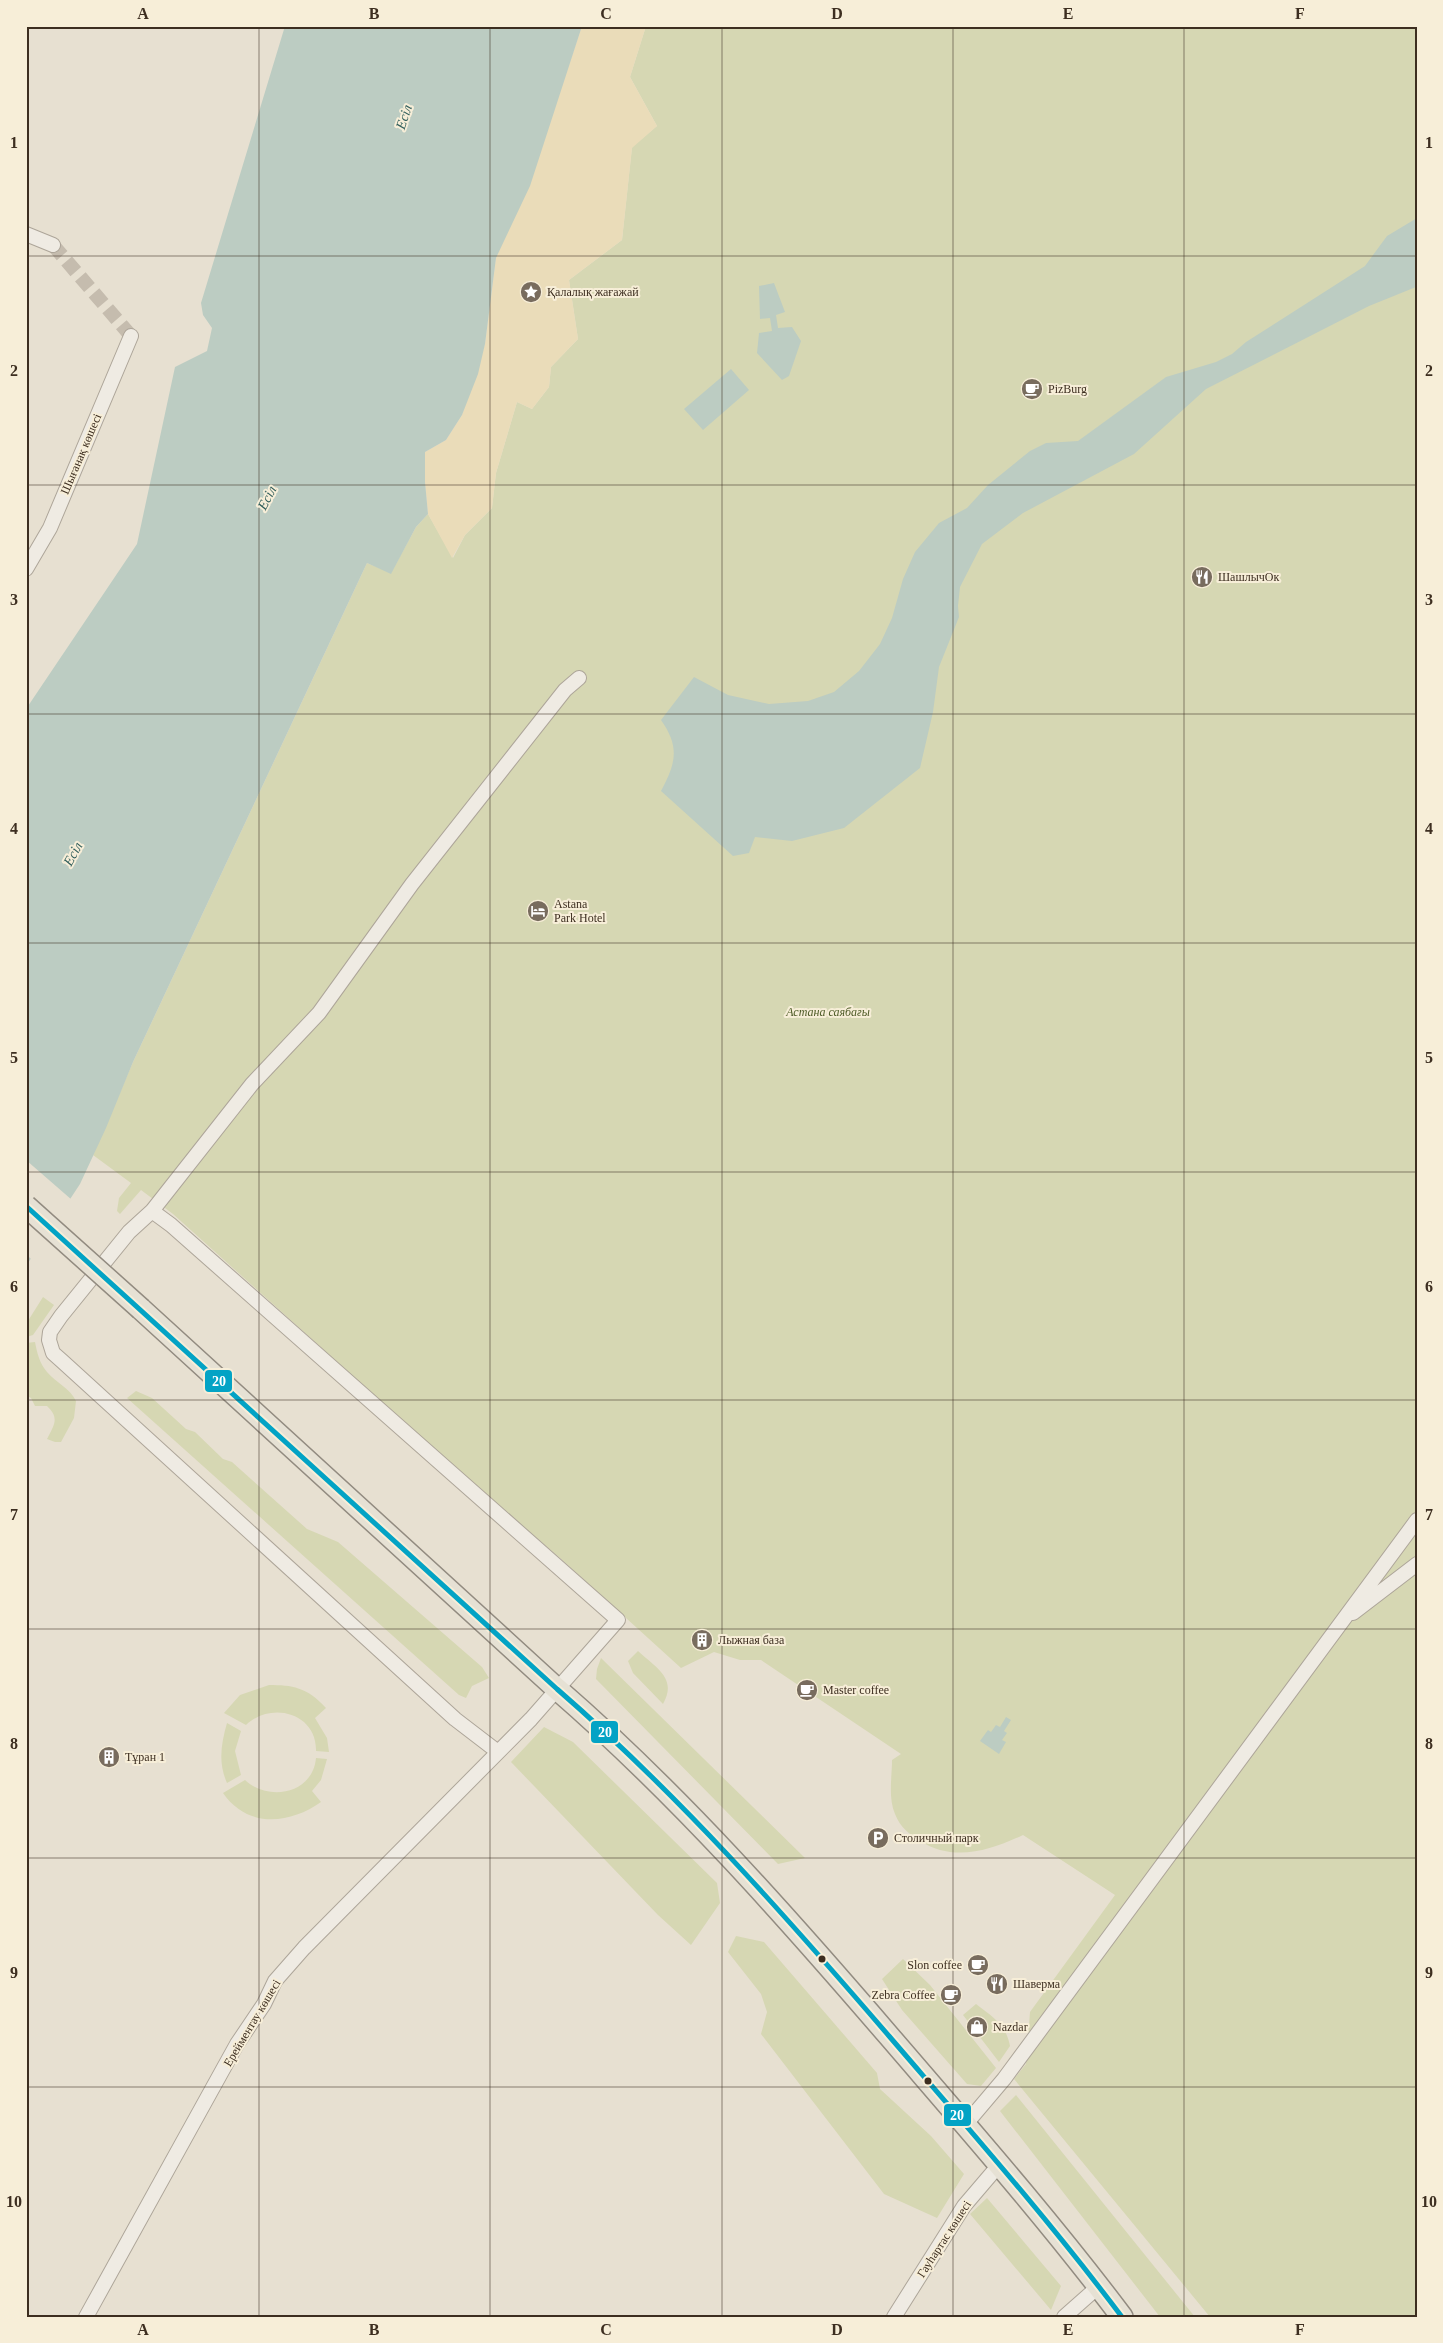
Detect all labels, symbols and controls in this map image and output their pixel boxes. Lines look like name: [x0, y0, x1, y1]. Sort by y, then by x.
text: A: [137, 5, 149, 22]
text: B: [369, 5, 380, 22]
text: C: [600, 5, 612, 22]
text: D: [831, 5, 843, 22]
text: E: [1063, 5, 1073, 22]
text: F: [1295, 5, 1305, 22]
water label: Есіл: [393, 103, 415, 132]
text: 1: [10, 134, 18, 151]
text: 1: [1425, 134, 1433, 151]
place icon: Қалалық жағажай: [519, 280, 543, 304]
place label: Қалалық жағажай: [547, 285, 639, 299]
text: 2: [10, 362, 18, 379]
text: 2: [1425, 362, 1433, 379]
cafe icon: PizBurg: [1020, 377, 1044, 401]
place label: PizBurg: [1048, 382, 1087, 396]
street label: Шығанақ көшесі: [58, 411, 105, 496]
water label: Есіл: [254, 484, 279, 513]
restaurant icon: ШашлычОк: [1190, 565, 1214, 589]
place label: ШашлычОк: [1218, 570, 1279, 584]
text: 3: [10, 591, 18, 608]
text: 3: [1425, 591, 1433, 608]
text: 4: [10, 820, 18, 837]
text: 4: [1425, 820, 1433, 837]
water label: Есіл: [60, 840, 86, 869]
place label: Astana Park Hotel: [554, 897, 606, 925]
hotel icon: Astana Park Hotel: [526, 899, 550, 923]
park label: Астана саябағы: [785, 1005, 870, 1019]
text: 5: [10, 1049, 18, 1066]
text: 5: [1425, 1049, 1433, 1066]
text: 6: [10, 1278, 18, 1295]
text: 6: [1425, 1278, 1433, 1295]
line badge: 20: [204, 1369, 233, 1393]
text: 20: [212, 1374, 226, 1389]
text: 7: [10, 1506, 18, 1523]
text: 7: [1425, 1506, 1433, 1523]
building icon: Лыжная база: [690, 1628, 714, 1652]
place label: Лыжная база: [718, 1633, 785, 1647]
cafe icon: Master coffee: [795, 1678, 819, 1702]
place label: Master coffee: [823, 1683, 889, 1697]
line badge: 20: [590, 1720, 619, 1744]
text: 20: [598, 1725, 612, 1740]
text: 8: [10, 1735, 18, 1752]
text: 8: [1425, 1735, 1433, 1752]
building icon: Тұран 1: [97, 1745, 121, 1769]
place label: Тұран 1: [125, 1750, 165, 1764]
parking icon: Столичный парк: [866, 1826, 890, 1850]
place label: Столичный парк: [894, 1831, 979, 1845]
cafe icon: Slon coffee: [966, 1953, 990, 1977]
unlabelled marker: [817, 1954, 827, 1964]
place label: Slon coffee: [907, 1958, 962, 1972]
text: 9: [10, 1964, 18, 1981]
text: 9: [1425, 1964, 1433, 1981]
restaurant icon: Шаверма: [985, 1972, 1009, 1996]
street label: Ерейментау көшесі: [221, 1976, 284, 2069]
place label: Шаверма: [1013, 1977, 1061, 1991]
cafe icon: Zebra Coffee: [939, 1983, 963, 2007]
place label: Zebra Coffee: [872, 1988, 935, 2002]
shop icon: Nazdar: [965, 2015, 989, 2039]
place label: Nazdar: [993, 2020, 1028, 2034]
unlabelled marker: [923, 2076, 933, 2086]
line badge: 20: [943, 2103, 972, 2127]
text: 20: [950, 2108, 964, 2123]
text: 10: [6, 2193, 22, 2210]
text: 10: [1421, 2193, 1437, 2210]
street label: Гауhартас көшесі: [914, 2197, 974, 2280]
text: A: [137, 2321, 149, 2338]
text: B: [369, 2321, 380, 2338]
text: C: [600, 2321, 612, 2338]
text: D: [831, 2321, 843, 2338]
text: E: [1063, 2321, 1073, 2338]
text: F: [1295, 2321, 1305, 2338]

